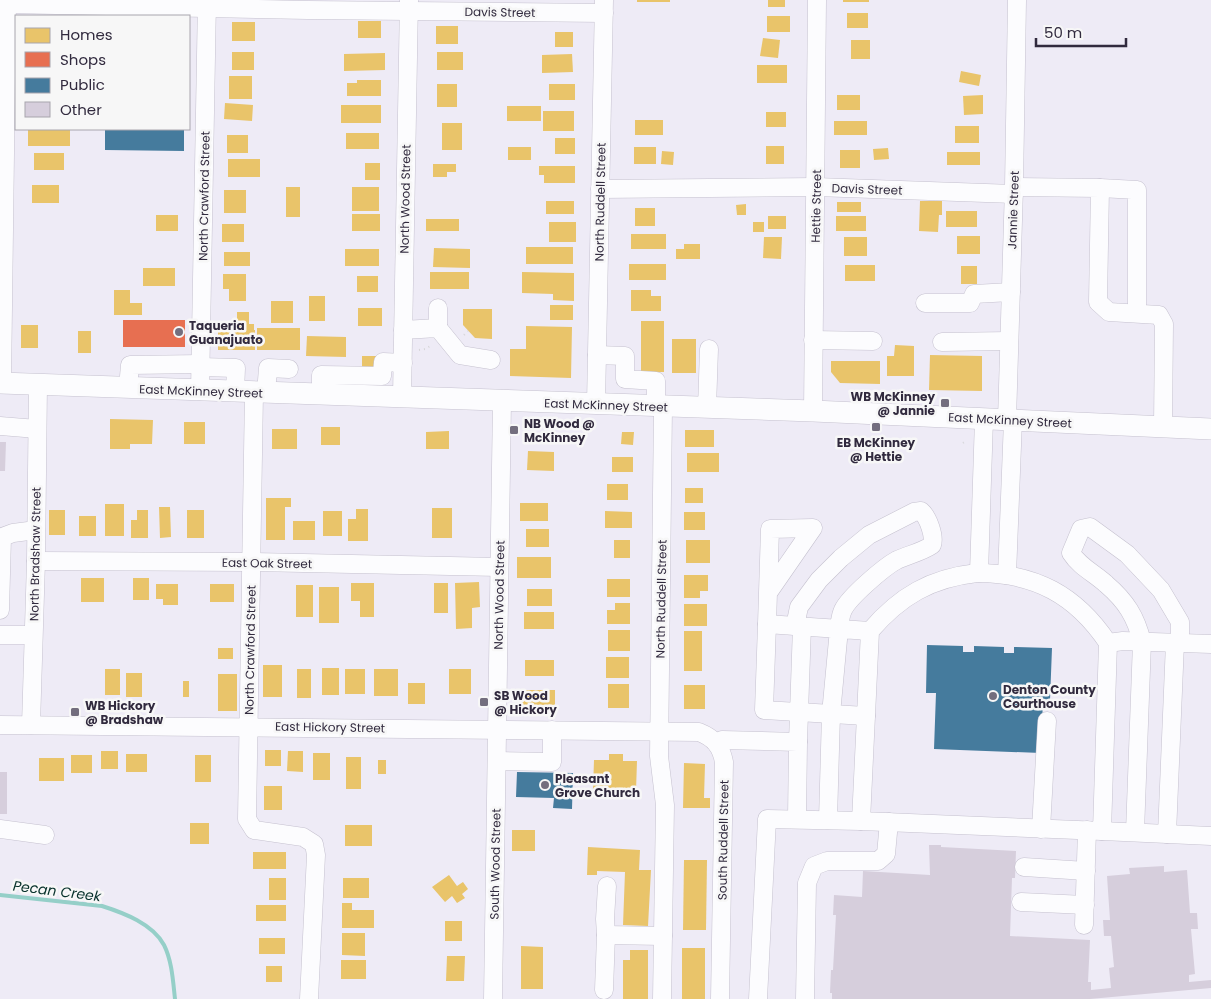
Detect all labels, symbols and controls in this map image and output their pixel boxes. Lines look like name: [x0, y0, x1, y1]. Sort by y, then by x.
street label: Davis Street: [464, 3, 536, 21]
legend: [15, 15, 190, 130]
scale bar: [1036, 15, 1126, 47]
text: 50 m: [1044, 22, 1082, 43]
text: Homes: [60, 24, 113, 45]
text: Shops: [60, 49, 106, 70]
text: Public: [60, 74, 105, 95]
text: Other: [60, 99, 102, 120]
street label: North Crawford Street: [194, 131, 214, 261]
street label: North Ruddell Street: [590, 142, 610, 262]
street label: North Wood Street: [396, 144, 414, 254]
street label: Hettie Street: [807, 169, 825, 243]
street label: Jannie Street: [1003, 170, 1023, 250]
street label: Davis Street: [831, 179, 903, 199]
place label: Taqueria Guanajuato: [189, 317, 263, 348]
marker: Taqueria Guanajuato: [173, 326, 185, 338]
street label: East McKinney Street: [139, 380, 263, 402]
place label: WB McKinney @ Jannie: [851, 388, 936, 419]
street label: East McKinney Street: [544, 394, 668, 416]
marker: WB McKinney @ Jannie: [939, 397, 951, 409]
street label: East McKinney Street: [948, 408, 1072, 432]
place label: NB Wood @ McKinney: [524, 415, 595, 446]
marker: EB McKinney @ Hettie: [870, 421, 882, 433]
marker: NB Wood @ McKinney: [508, 424, 520, 436]
place label: EB McKinney @ Hettie: [837, 434, 916, 465]
street label: North Bradshaw Street: [25, 487, 45, 621]
street label: North Ruddell Street: [651, 539, 671, 659]
street label: North Wood Street: [490, 540, 508, 650]
street label: East Oak Street: [222, 554, 312, 572]
street label: North Crawford Street: [240, 585, 260, 715]
place label: Denton County Courthouse: [1003, 681, 1096, 712]
place label: SB Wood @ Hickory: [494, 687, 557, 718]
marker: Denton County Courthouse: [987, 690, 999, 702]
marker: SB Wood @ Hickory: [478, 696, 490, 708]
place label: WB Hickory @ Bradshaw: [85, 697, 164, 728]
marker: WB Hickory @ Bradshaw: [69, 706, 81, 718]
street label: East Hickory Street: [275, 718, 385, 736]
place label: Pleasant Grove Church: [555, 770, 640, 801]
marker: Pleasant Grove Church: [539, 779, 551, 791]
street label: South Ruddell Street: [713, 780, 733, 900]
street label: South Wood Street: [486, 808, 504, 920]
water label: Pecan Creek: [12, 876, 103, 906]

